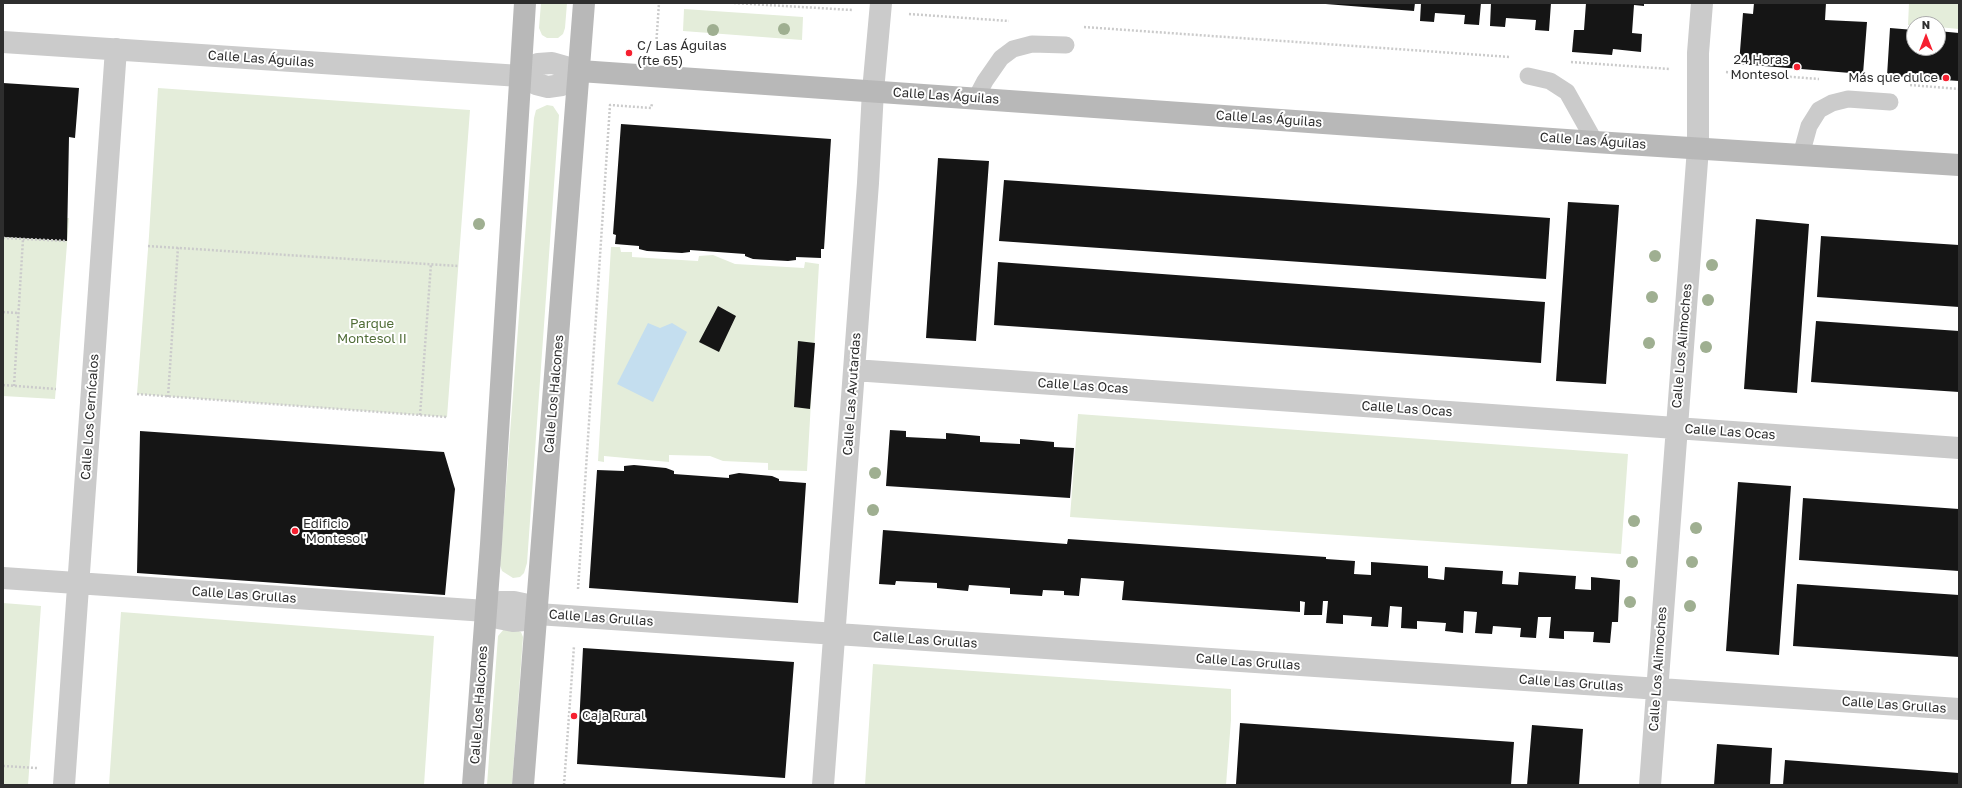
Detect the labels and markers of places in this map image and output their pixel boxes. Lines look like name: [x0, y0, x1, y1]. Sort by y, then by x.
place label: C/ Las Águilas (fte 65): [637, 38, 727, 69]
marker: C/ Las Águilas (fte 65): [624, 48, 634, 58]
place label: 24 Horas Montesol: [1731, 52, 1789, 83]
marker: 24 Horas Montesol: [1792, 62, 1802, 72]
place label: Más que dulce: [1848, 70, 1938, 86]
marker: Más que dulce: [1941, 73, 1951, 83]
place label: Edificio 'Montesol': [303, 516, 367, 547]
marker: Edificio 'Montesol': [290, 526, 300, 536]
place label: Caja Rural: [582, 708, 645, 724]
marker: Caja Rural: [569, 711, 579, 721]

